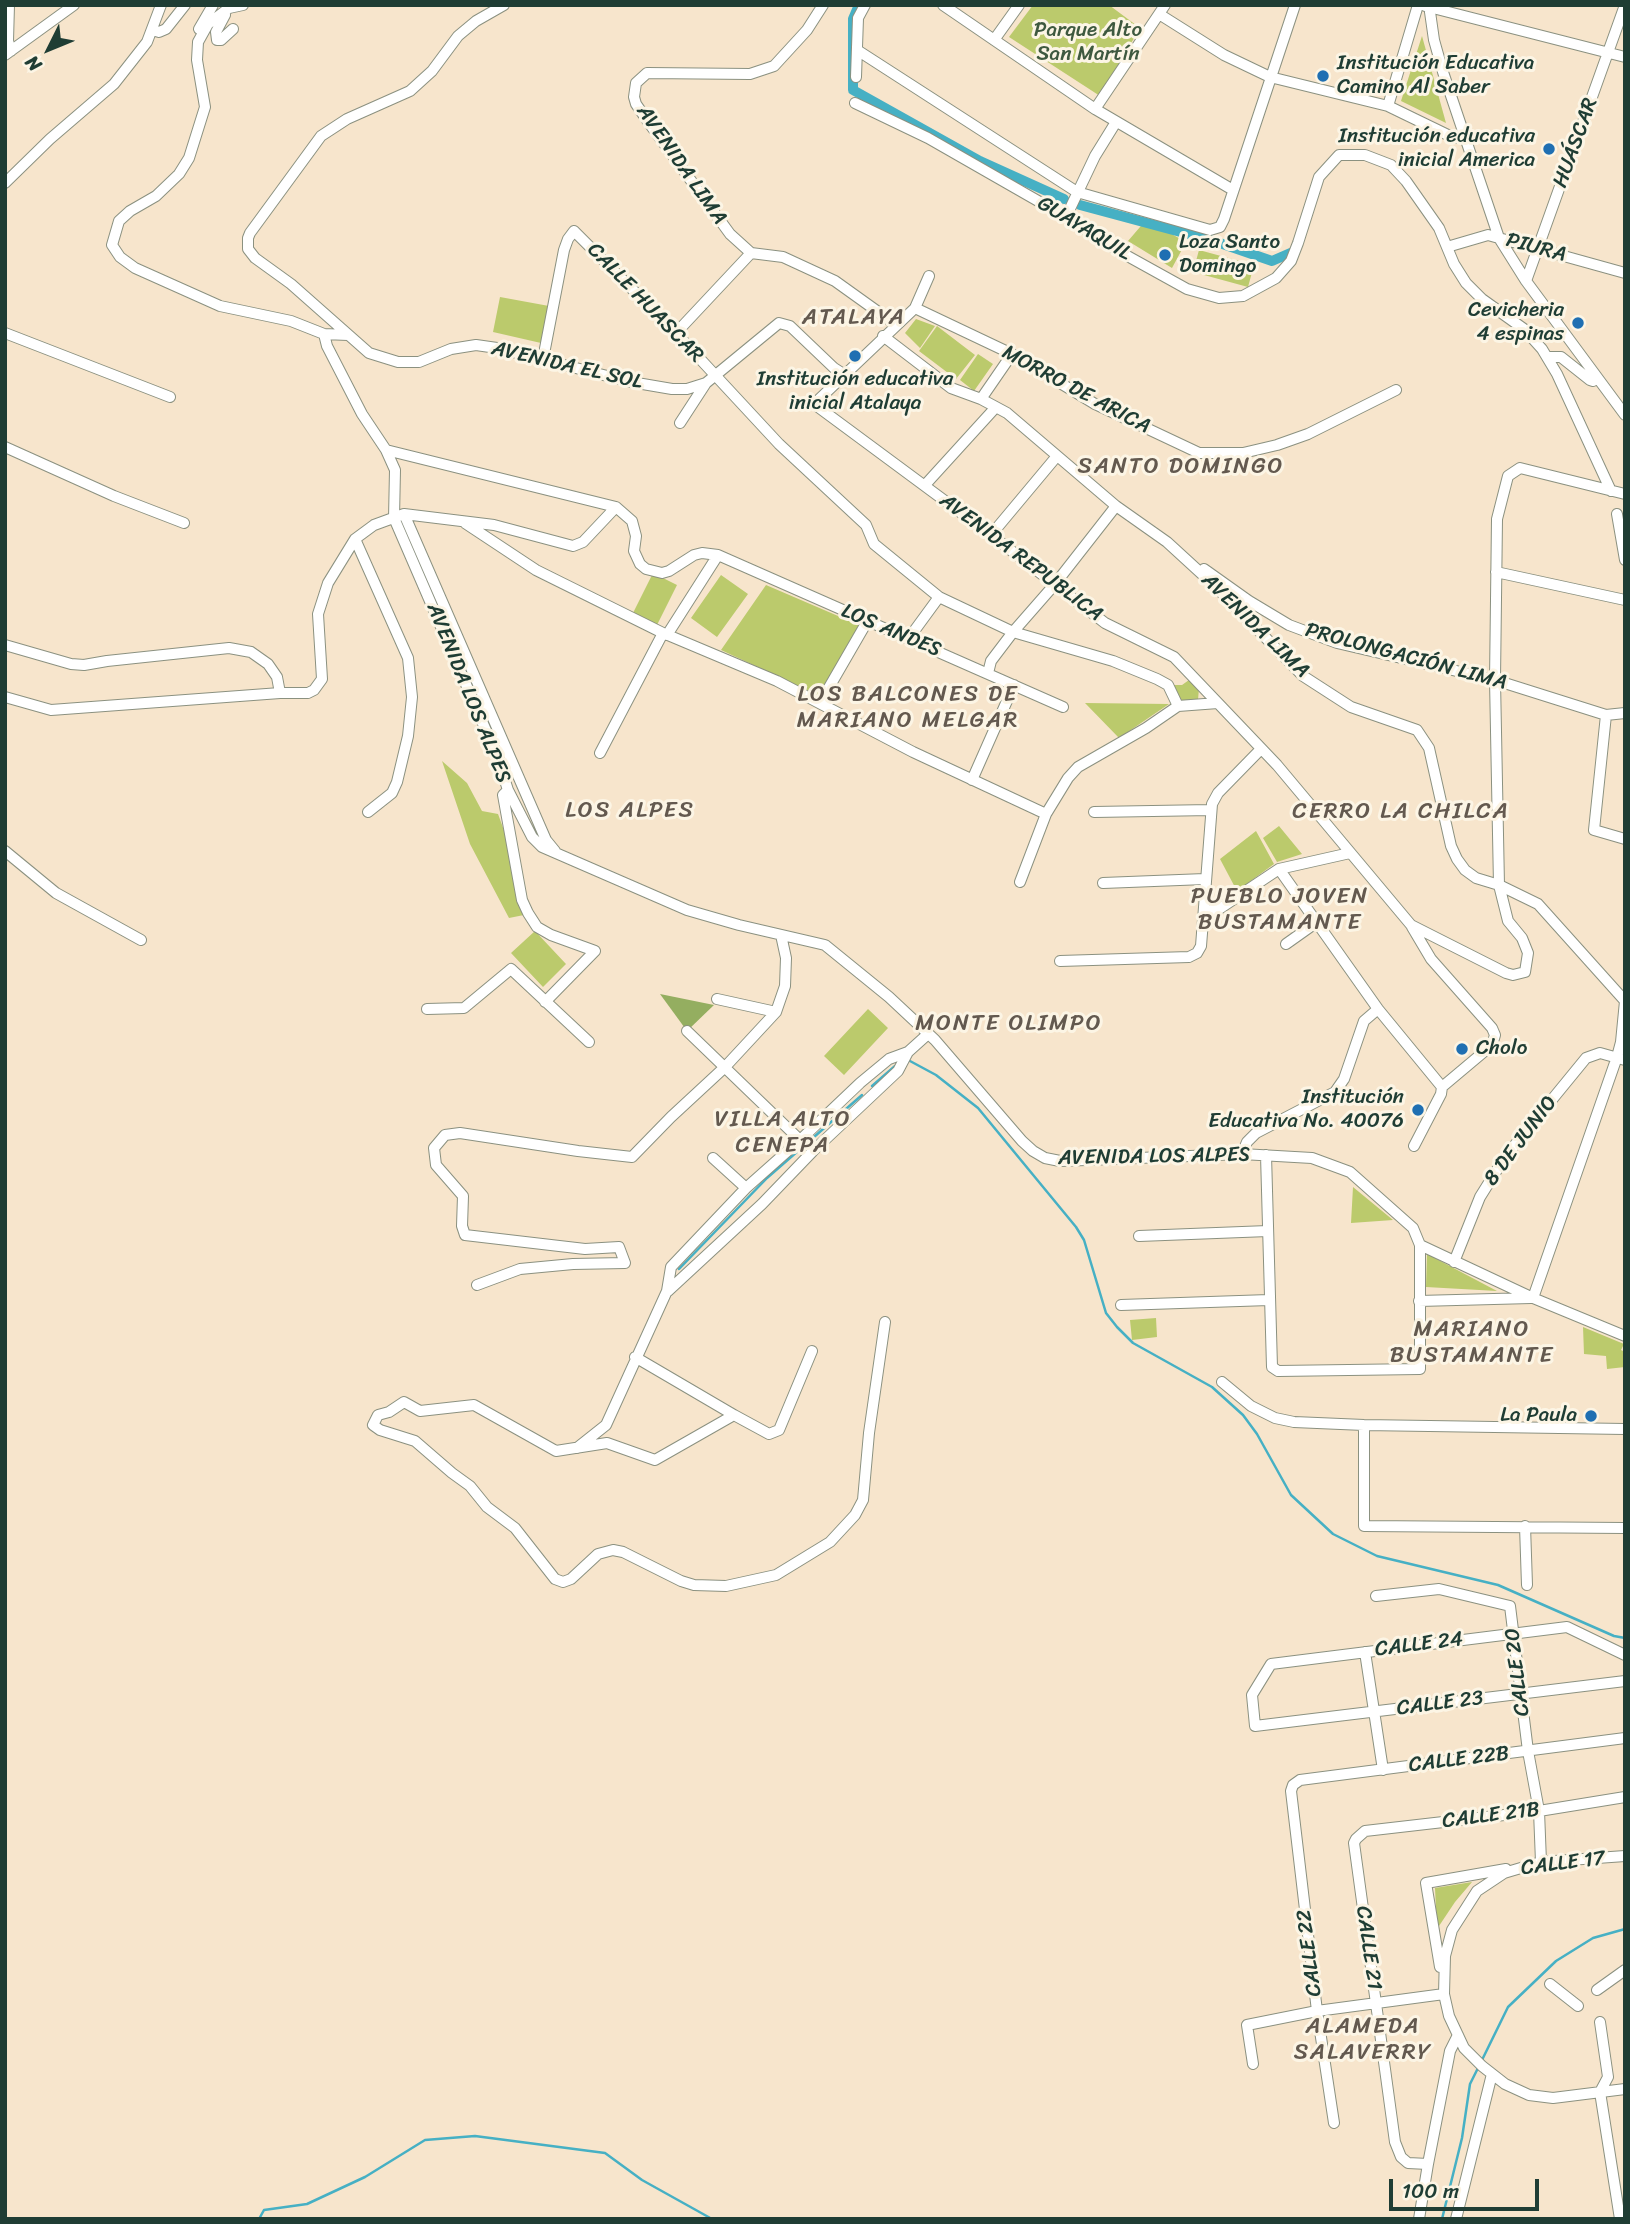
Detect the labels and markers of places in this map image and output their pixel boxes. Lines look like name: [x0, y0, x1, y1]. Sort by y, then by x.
place label: Institución Educativa Camino Al Saber: [1337, 51, 1534, 101]
marker: Institución Educativa Camino Al Saber: [1315, 68, 1331, 84]
place label: Institución educativa inicial America: [1339, 124, 1535, 174]
marker: Institución educativa inicial America: [1541, 141, 1557, 157]
place label: Loza Santo Domingo: [1179, 230, 1280, 280]
marker: Loza Santo Domingo: [1157, 247, 1173, 263]
place label: Cevicheria 4 espinas: [1468, 298, 1564, 348]
marker: Cevicheria 4 espinas: [1570, 315, 1586, 331]
marker: Institución educativa inicial Atalaya: [847, 348, 863, 364]
place label: Institución educativa inicial Atalaya: [757, 367, 953, 417]
place label: Cholo: [1476, 1036, 1527, 1062]
marker: Cholo: [1454, 1041, 1470, 1057]
place label: Institución Educativa No. 40076: [1208, 1085, 1404, 1135]
marker: Institución Educativa No. 40076: [1410, 1102, 1426, 1118]
place label: La Paula: [1500, 1403, 1577, 1429]
marker: La Paula: [1583, 1408, 1599, 1424]

